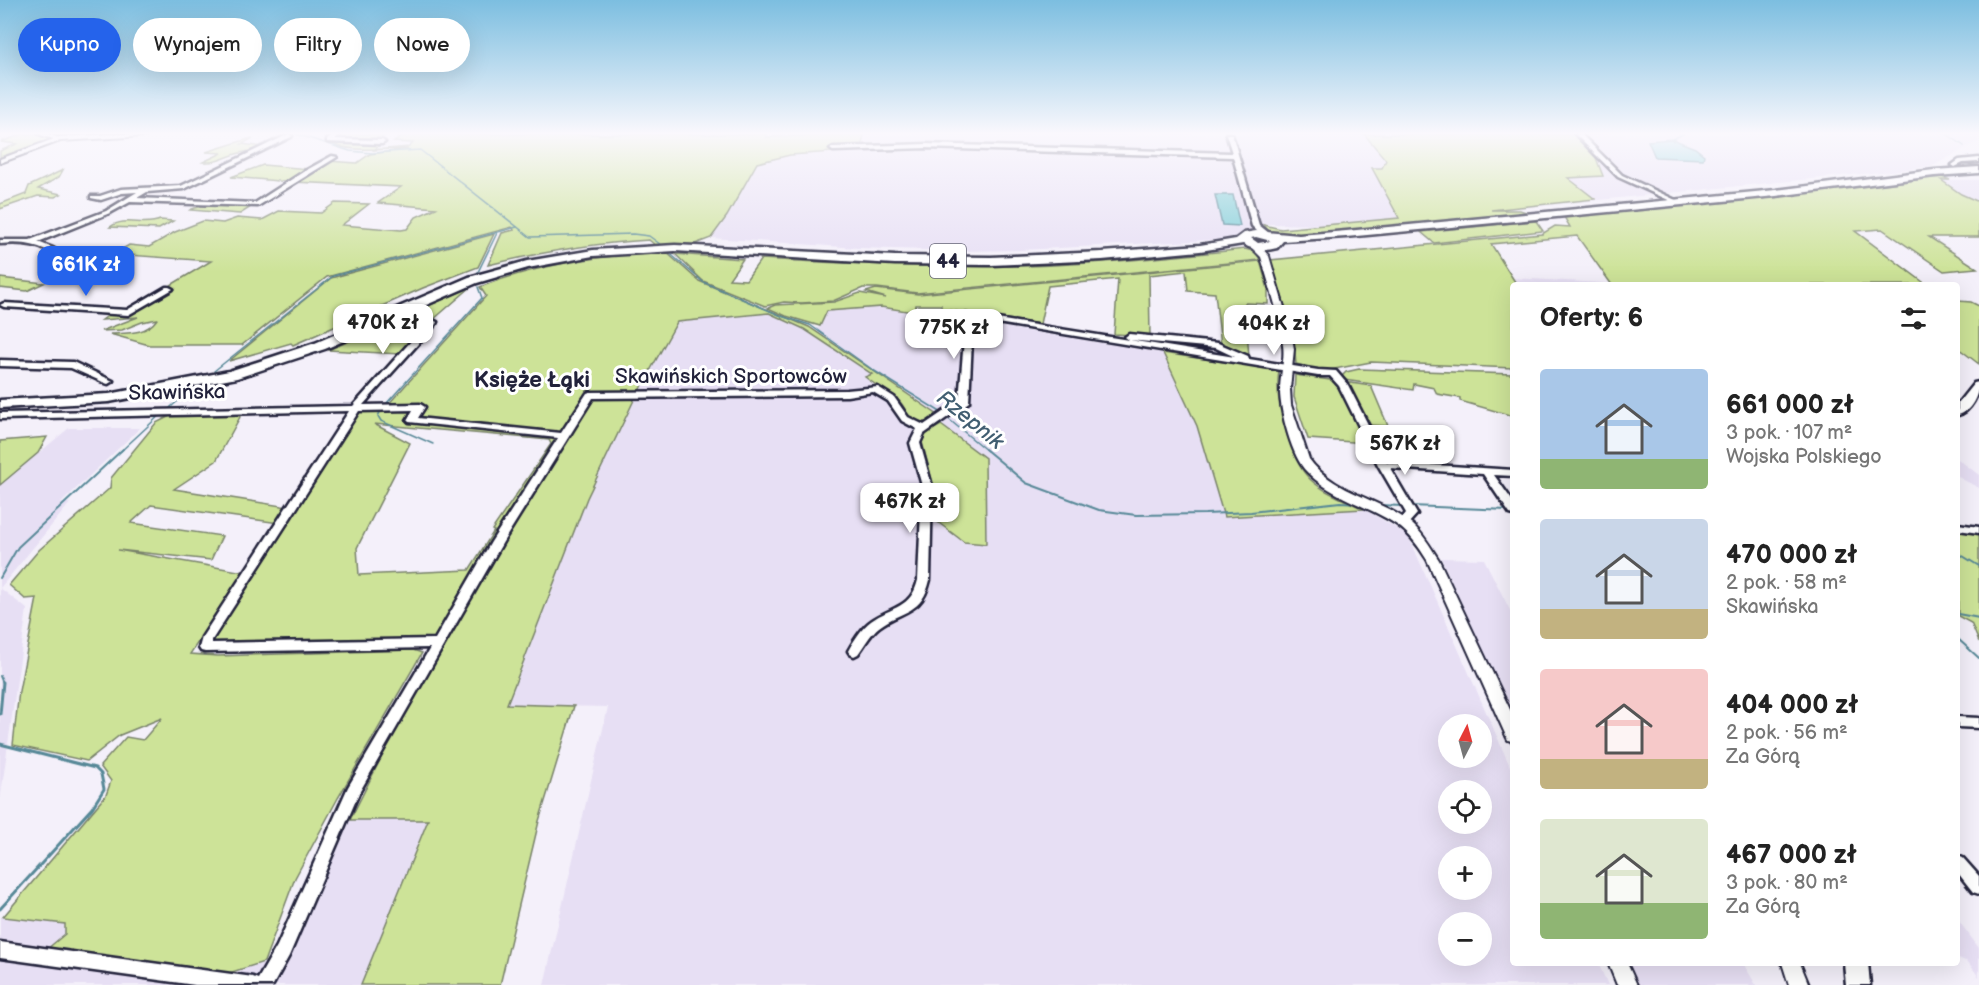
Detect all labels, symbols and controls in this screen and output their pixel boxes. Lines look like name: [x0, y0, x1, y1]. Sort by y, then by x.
chip: Kupno: [18, 18, 121, 72]
chip: Wynajem: [133, 18, 262, 72]
chip: Filtry: [274, 18, 362, 72]
chip: Nowe: [374, 18, 470, 72]
road number: 44: [930, 244, 966, 278]
pin: 661K zł: [31, 246, 141, 297]
text: 661K zł: [51, 253, 121, 277]
icon: filters: [1897, 302, 1930, 335]
text: Oferty: 6: [1540, 303, 1643, 334]
pin: 470K zł: [328, 304, 438, 355]
pin: 404K zł: [1219, 305, 1329, 356]
pin: 775K zł: [899, 309, 1009, 360]
text: 470K zł: [347, 311, 419, 335]
text: 404K zł: [1238, 312, 1310, 336]
text: 775K zł: [919, 316, 989, 340]
street label: Skawińskich Sportowców: [615, 364, 847, 389]
district label: Księże Łąki: [474, 367, 590, 394]
street label: Skawińska: [128, 379, 226, 406]
water label: Rzepnik: [931, 385, 1010, 456]
text: 661 000 zł: [1726, 390, 1854, 421]
icon: home: [1588, 393, 1660, 465]
text: 3 pok. · 107 m²: [1726, 421, 1853, 445]
pin: 567K zł: [1350, 425, 1460, 476]
text: 567K zł: [1369, 432, 1441, 456]
text: Wojska Polskiego: [1726, 445, 1882, 469]
pin: 467K zł: [855, 483, 965, 534]
text: 467K zł: [874, 490, 946, 514]
text: 470 000 zł: [1726, 540, 1857, 571]
icon: home: [1588, 543, 1660, 615]
text: 2 pok. · 58 m²: [1726, 571, 1847, 595]
text: Skawińska: [1726, 595, 1819, 619]
text: 404 000 zł: [1726, 690, 1858, 721]
icon: home: [1588, 693, 1660, 765]
north arrow: [1438, 714, 1492, 768]
map controls: [1438, 714, 1492, 966]
text: 2 pok. · 56 m²: [1726, 721, 1848, 745]
text: Za Górą: [1726, 745, 1800, 769]
button: locate: [1438, 780, 1492, 834]
text: 467 000 zł: [1726, 840, 1857, 871]
icon: home: [1588, 843, 1660, 915]
button: +: [1438, 846, 1492, 900]
text: 3 pok. · 80 m²: [1726, 871, 1848, 895]
text: Za Górą: [1726, 895, 1800, 919]
button: −: [1438, 912, 1492, 966]

